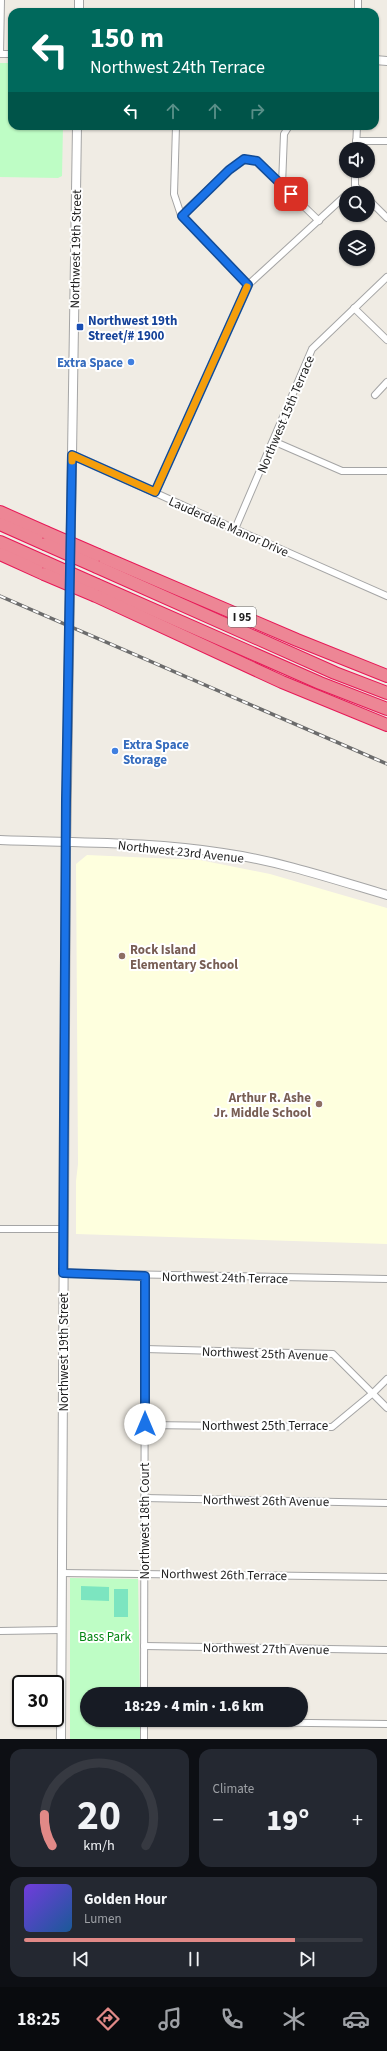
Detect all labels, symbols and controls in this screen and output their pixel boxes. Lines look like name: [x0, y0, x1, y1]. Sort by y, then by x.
text: 150 m: [90, 18, 164, 58]
icon: left: [24, 24, 76, 76]
text: Northwest 24th Terrace: [90, 55, 265, 80]
icon: left: [120, 100, 142, 122]
icon: ahead: [162, 100, 184, 122]
icon: ahead: [204, 100, 226, 122]
icon: right: [246, 100, 268, 122]
map controls: [339, 142, 375, 266]
button: sound: [339, 142, 375, 178]
pin: [274, 177, 308, 211]
icon: arrive: [280, 183, 302, 205]
button: search: [339, 186, 375, 222]
street label: Northwest 19th Street: [66, 189, 86, 309]
button: layers: [339, 230, 375, 266]
place label: Northwest 19th Street/# 1900: [88, 312, 177, 345]
marker: Northwest 19th Street/# 1900: [75, 322, 85, 332]
street label: Northwest 15th Terrace: [253, 353, 319, 476]
place label: Extra Space: [57, 354, 123, 372]
marker: Extra Space: [126, 357, 136, 367]
street label: Lauderdale Manor Drive: [166, 492, 291, 561]
road number: I 95: [228, 607, 256, 627]
place label: Extra Space Storage: [123, 736, 189, 769]
marker: Extra Space Storage: [110, 746, 120, 756]
street label: Northwest 23rd Avenue: [117, 836, 245, 868]
place label: Rock Island Elementary School: [130, 941, 238, 974]
marker: Rock Island Elementary School: [117, 951, 127, 961]
place label: Arthur R. Ashe Jr. Middle School: [214, 1089, 311, 1122]
marker: Arthur R. Ashe Jr. Middle School: [314, 1099, 324, 1109]
street label: Northwest 24th Terrace: [162, 1268, 288, 1288]
street label: Northwest 19th Street: [55, 1292, 73, 1411]
street label: Northwest 25th Avenue: [201, 1343, 328, 1365]
position arrow: [124, 1403, 166, 1445]
street label: Northwest 25th Terrace: [202, 1417, 328, 1435]
street label: Northwest 18th Court: [136, 1462, 154, 1579]
street label: Northwest 26th Avenue: [203, 1491, 329, 1511]
street label: Northwest 26th Terrace: [161, 1565, 287, 1585]
park label: Bass Park: [79, 1628, 132, 1646]
street label: Northwest 27th Avenue: [203, 1639, 329, 1659]
speed limit sign: 30: [12, 1675, 64, 1727]
text: 18:29 · 4 min · 1.6 km: [124, 1696, 264, 1717]
text: Climate: [213, 1780, 254, 1798]
text: 20: [77, 1786, 121, 1846]
text: 19°: [266, 1799, 309, 1842]
text: −: [213, 1804, 223, 1836]
text: +: [352, 1804, 363, 1836]
text: km/h: [83, 1835, 115, 1856]
text: Golden Hour: [84, 1889, 167, 1910]
text: Lumen: [84, 1910, 122, 1928]
icon: previous: [70, 1948, 92, 1970]
icon: pause: [183, 1948, 205, 1970]
icon: next: [296, 1948, 318, 1970]
icon: directions: [94, 2005, 122, 2033]
icon: music: [156, 2005, 184, 2033]
icon: phone: [218, 2005, 246, 2033]
icon: climate: [280, 2005, 308, 2033]
icon: car: [342, 2005, 370, 2033]
text: 18:25: [17, 2007, 60, 2032]

